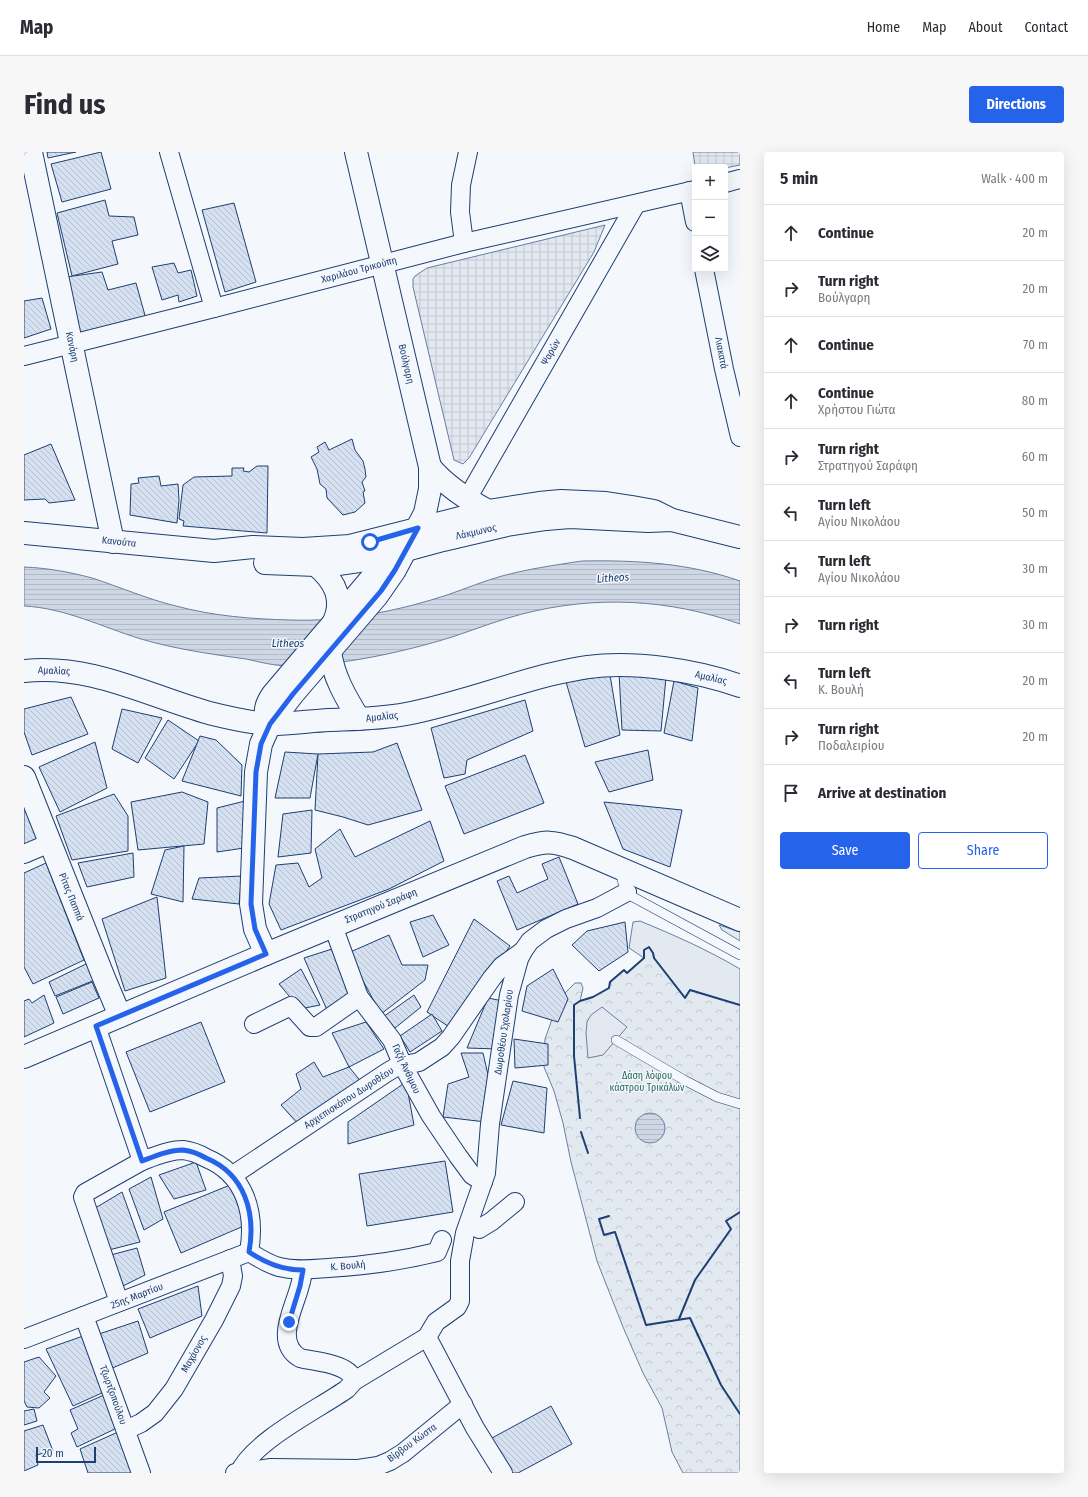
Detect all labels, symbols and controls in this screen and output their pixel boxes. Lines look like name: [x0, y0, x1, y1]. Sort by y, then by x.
text: Map: [20, 16, 53, 39]
text: Home: [867, 19, 900, 36]
text: Map: [922, 19, 946, 36]
text: About: [968, 19, 1003, 36]
text: Contact: [1025, 19, 1068, 36]
button: Directions: [969, 86, 1064, 123]
text: Find us: [24, 88, 106, 121]
map controls: [692, 164, 728, 272]
button: +: [692, 164, 728, 200]
text: 5 min: [780, 168, 818, 189]
text: Walk · 400 m: [981, 171, 1048, 186]
button: −: [692, 200, 728, 236]
icon: ahead: [780, 222, 802, 244]
text: Continue: [818, 224, 874, 242]
text: 20 m: [1022, 225, 1048, 240]
button: layers: [692, 236, 728, 272]
street label: Χαριλάου Τρικούπη: [320, 253, 398, 286]
text: Turn right: [818, 272, 879, 290]
icon: right: [780, 278, 802, 300]
text: 20 m: [1022, 281, 1048, 296]
text: Βούλγαρη: [818, 290, 870, 305]
street label: Κανάρη: [63, 330, 82, 363]
icon: ahead: [780, 334, 802, 356]
street label: Ψαρών: [538, 336, 564, 367]
street label: Λιακατά: [712, 336, 731, 370]
text: Continue: [818, 336, 874, 354]
text: 70 m: [1023, 337, 1048, 352]
street label: Βούλγαρη: [396, 343, 417, 385]
text: Continue: [818, 384, 874, 402]
icon: ahead: [780, 390, 802, 412]
text: 80 m: [1022, 393, 1048, 408]
text: Χρήστου Γιώτα: [818, 402, 895, 417]
text: Turn right: [818, 440, 879, 458]
icon: right: [780, 446, 802, 468]
text: 60 m: [1022, 449, 1048, 464]
text: Στρατηγού Σαράφη: [818, 458, 918, 473]
text: Turn left: [818, 496, 871, 514]
icon: left: [780, 502, 802, 524]
text: 50 m: [1022, 505, 1048, 520]
text: Αγίου Νικολάου: [818, 514, 900, 529]
street label: Λάκμωνος: [454, 520, 498, 543]
street label: Κανούτα: [101, 533, 137, 550]
route start: [361, 533, 379, 551]
text: Turn left: [818, 552, 871, 570]
icon: left: [780, 558, 802, 580]
text: 30 m: [1022, 561, 1048, 576]
water label: Litheos: [596, 570, 630, 586]
text: Αγίου Νικολάου: [818, 570, 900, 585]
icon: right: [780, 614, 802, 636]
text: Turn right: [818, 616, 879, 634]
text: 30 m: [1022, 617, 1048, 632]
water label: Litheos: [272, 637, 305, 650]
street label: Αμαλίας: [38, 663, 71, 678]
text: Turn left: [818, 664, 871, 682]
street label: Αμαλίας: [694, 668, 729, 688]
icon: left: [780, 670, 802, 692]
text: 20 m: [1022, 673, 1048, 688]
text: Κ. Βουλή: [818, 682, 864, 697]
street label: Αμαλίας: [365, 708, 399, 725]
text: Turn right: [818, 720, 879, 738]
icon: right: [780, 726, 802, 748]
text: 20 m: [1022, 729, 1048, 744]
text: Ποδαλειρίου: [818, 738, 884, 753]
icon: arrive: [780, 782, 802, 804]
text: Arrive at destination: [818, 784, 946, 802]
button: Save: [780, 832, 910, 869]
button: Share: [918, 832, 1048, 869]
street label: Ρίτας Παππά: [56, 871, 87, 923]
street label: Στρατηγού Σαράφη: [343, 885, 419, 926]
street label: Δωροθέου Σχολαρίου: [491, 988, 516, 1075]
street label: Γαζή Άνθιμου: [389, 1042, 423, 1096]
street label: Αρχιεπισκόπου Δωροθέου: [301, 1064, 396, 1131]
park label: Δάση λόφου κάστρου Τρικάλων: [610, 1069, 685, 1094]
street label: Κ. Βουλή: [330, 1258, 366, 1274]
street label: 25ης Μαρτίου: [109, 1280, 165, 1312]
route end: [280, 1313, 298, 1331]
street label: Μαχάονος: [178, 1332, 210, 1375]
street label: Τζωρτζοπούλου: [97, 1363, 130, 1426]
street label: Βίρβου Κώστα: [384, 1420, 439, 1465]
scale bar: [36, 1445, 96, 1464]
text: 20 m: [42, 1447, 64, 1460]

